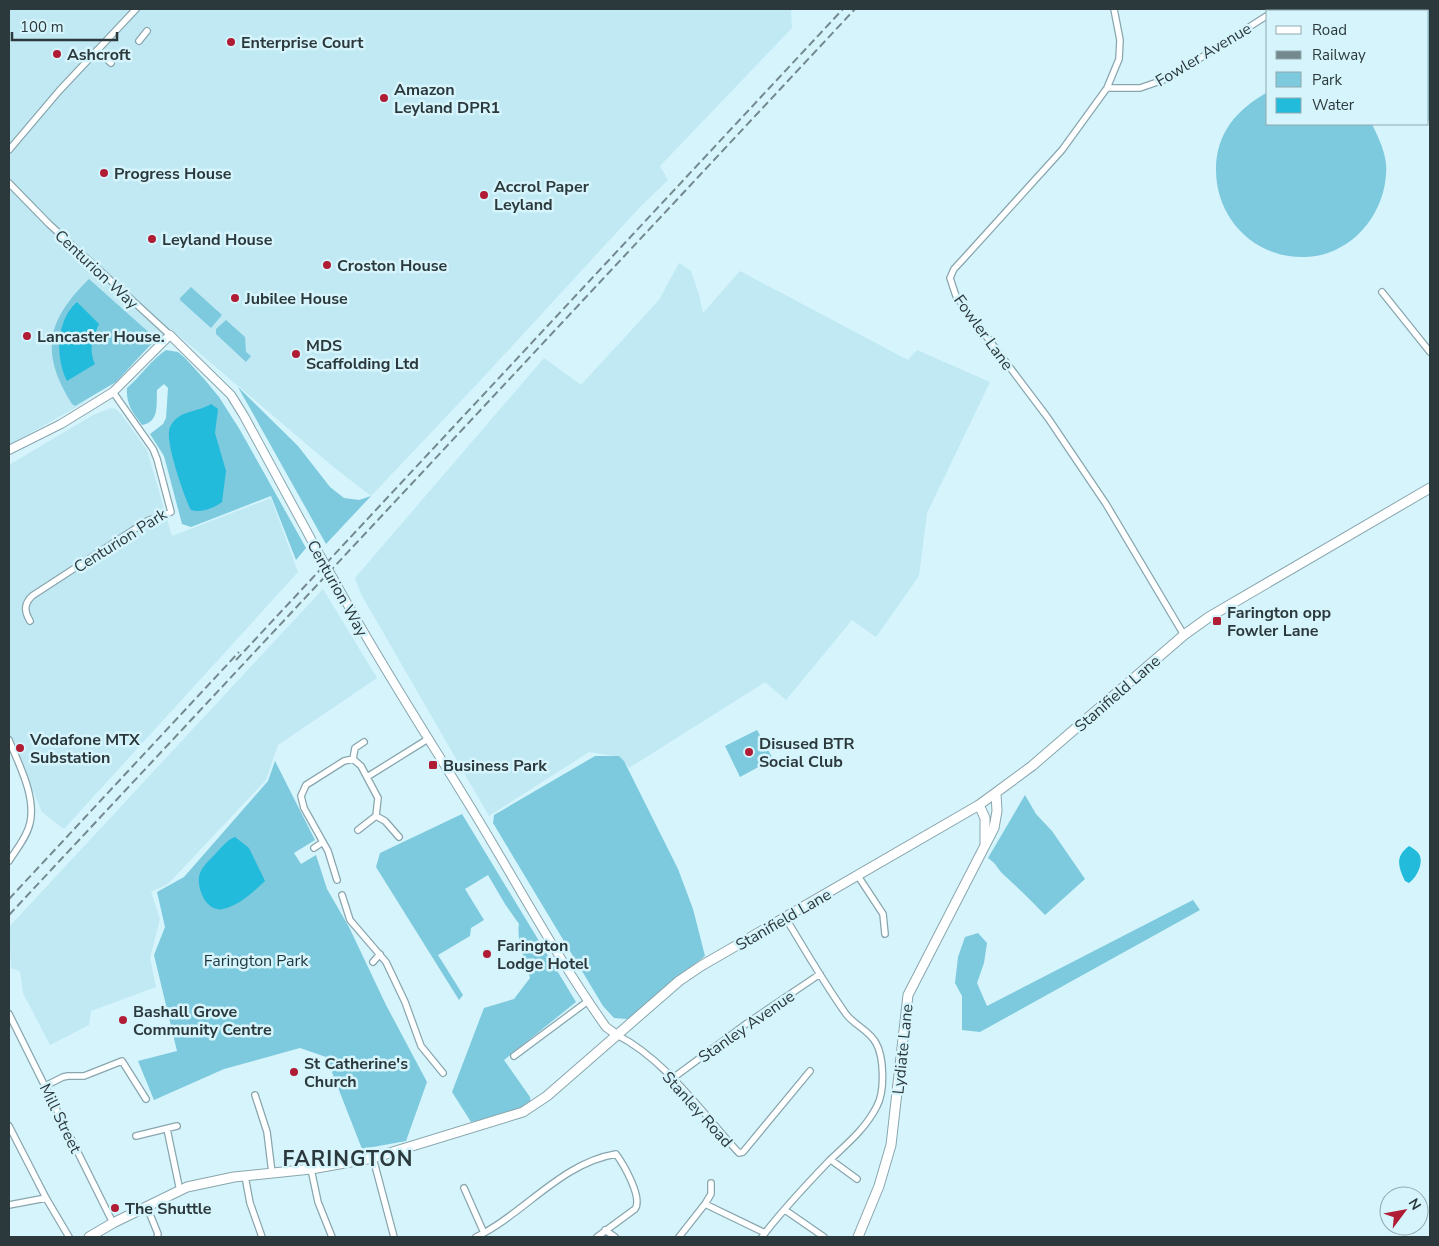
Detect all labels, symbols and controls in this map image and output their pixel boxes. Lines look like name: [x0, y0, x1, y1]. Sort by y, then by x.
scale bar: [12, 10, 118, 42]
legend: [1266, 10, 1429, 125]
text: 100 m: [20, 17, 64, 37]
street label: Fowler Avenue: [1151, 18, 1256, 92]
text: Road: [1312, 20, 1347, 40]
place label: Enterprise Court: [241, 32, 364, 54]
marker: Enterprise Court: [225, 36, 237, 48]
place label: Ashcroft: [67, 44, 131, 66]
text: Railway: [1312, 45, 1366, 65]
marker: Ashcroft: [51, 48, 63, 60]
text: Park: [1312, 70, 1342, 90]
place label: Amazon Leyland DPR1: [394, 79, 500, 119]
marker: Amazon Leyland DPR1: [378, 92, 390, 104]
text: Water: [1312, 95, 1355, 115]
place label: Progress House: [114, 163, 232, 185]
marker: Progress House: [98, 167, 110, 179]
place label: Accrol Paper Leyland: [494, 176, 590, 216]
marker: Accrol Paper Leyland: [478, 189, 490, 201]
street label: Centurion Way: [50, 225, 144, 315]
place label: Leyland House: [162, 229, 273, 251]
marker: Leyland House: [146, 233, 158, 245]
place label: Croston House: [337, 255, 448, 277]
marker: Croston House: [321, 259, 333, 271]
place label: Jubilee House: [244, 288, 348, 310]
street label: Fowler Lane: [948, 290, 1018, 375]
marker: Jubilee House: [229, 292, 241, 304]
place label: Lancaster House.: [37, 326, 165, 348]
marker: Lancaster House.: [21, 330, 33, 342]
place label: MDS Scaffolding Ltd: [306, 335, 419, 375]
marker: MDS Scaffolding Ltd: [290, 348, 302, 360]
street label: Centurion Park: [70, 503, 172, 578]
street label: Centurion Way: [302, 536, 373, 641]
place label: Farington opp Fowler Lane: [1227, 602, 1331, 642]
marker: Farington opp Fowler Lane: [1211, 615, 1223, 627]
street label: Stanifield Lane: [1070, 650, 1165, 737]
place label: Vodafone MTX Substation: [29, 729, 140, 769]
place label: Disused BTR Social Club: [759, 733, 855, 773]
marker: Vodafone MTX Substation: [14, 742, 26, 754]
marker: Disused BTR Social Club: [743, 746, 755, 758]
place label: Business Park: [443, 755, 547, 777]
marker: Business Park: [427, 759, 439, 771]
street label: Stanifield Lane: [732, 884, 835, 956]
place label: Farington Lodge Hotel: [497, 935, 589, 975]
marker: Farington Lodge Hotel: [481, 948, 493, 960]
park label: Farington Park: [204, 950, 309, 972]
street label: Stanley Avenue: [694, 985, 799, 1068]
place label: Bashall Grove Community Centre: [133, 1001, 272, 1041]
street label: Lydiate Lane: [887, 1003, 919, 1095]
marker: Bashall Grove Community Centre: [117, 1014, 129, 1026]
place label: St Catherine's Church: [304, 1053, 408, 1093]
marker: St Catherine's Church: [288, 1066, 300, 1078]
street label: Stanley Road: [657, 1067, 737, 1153]
street label: Mill Street: [34, 1080, 87, 1157]
district label: FARINGTON: [283, 1145, 413, 1173]
north arrow: [1379, 1186, 1429, 1236]
text: N: [1404, 1195, 1425, 1214]
place label: The Shuttle: [125, 1198, 212, 1220]
marker: The Shuttle: [109, 1202, 121, 1214]

